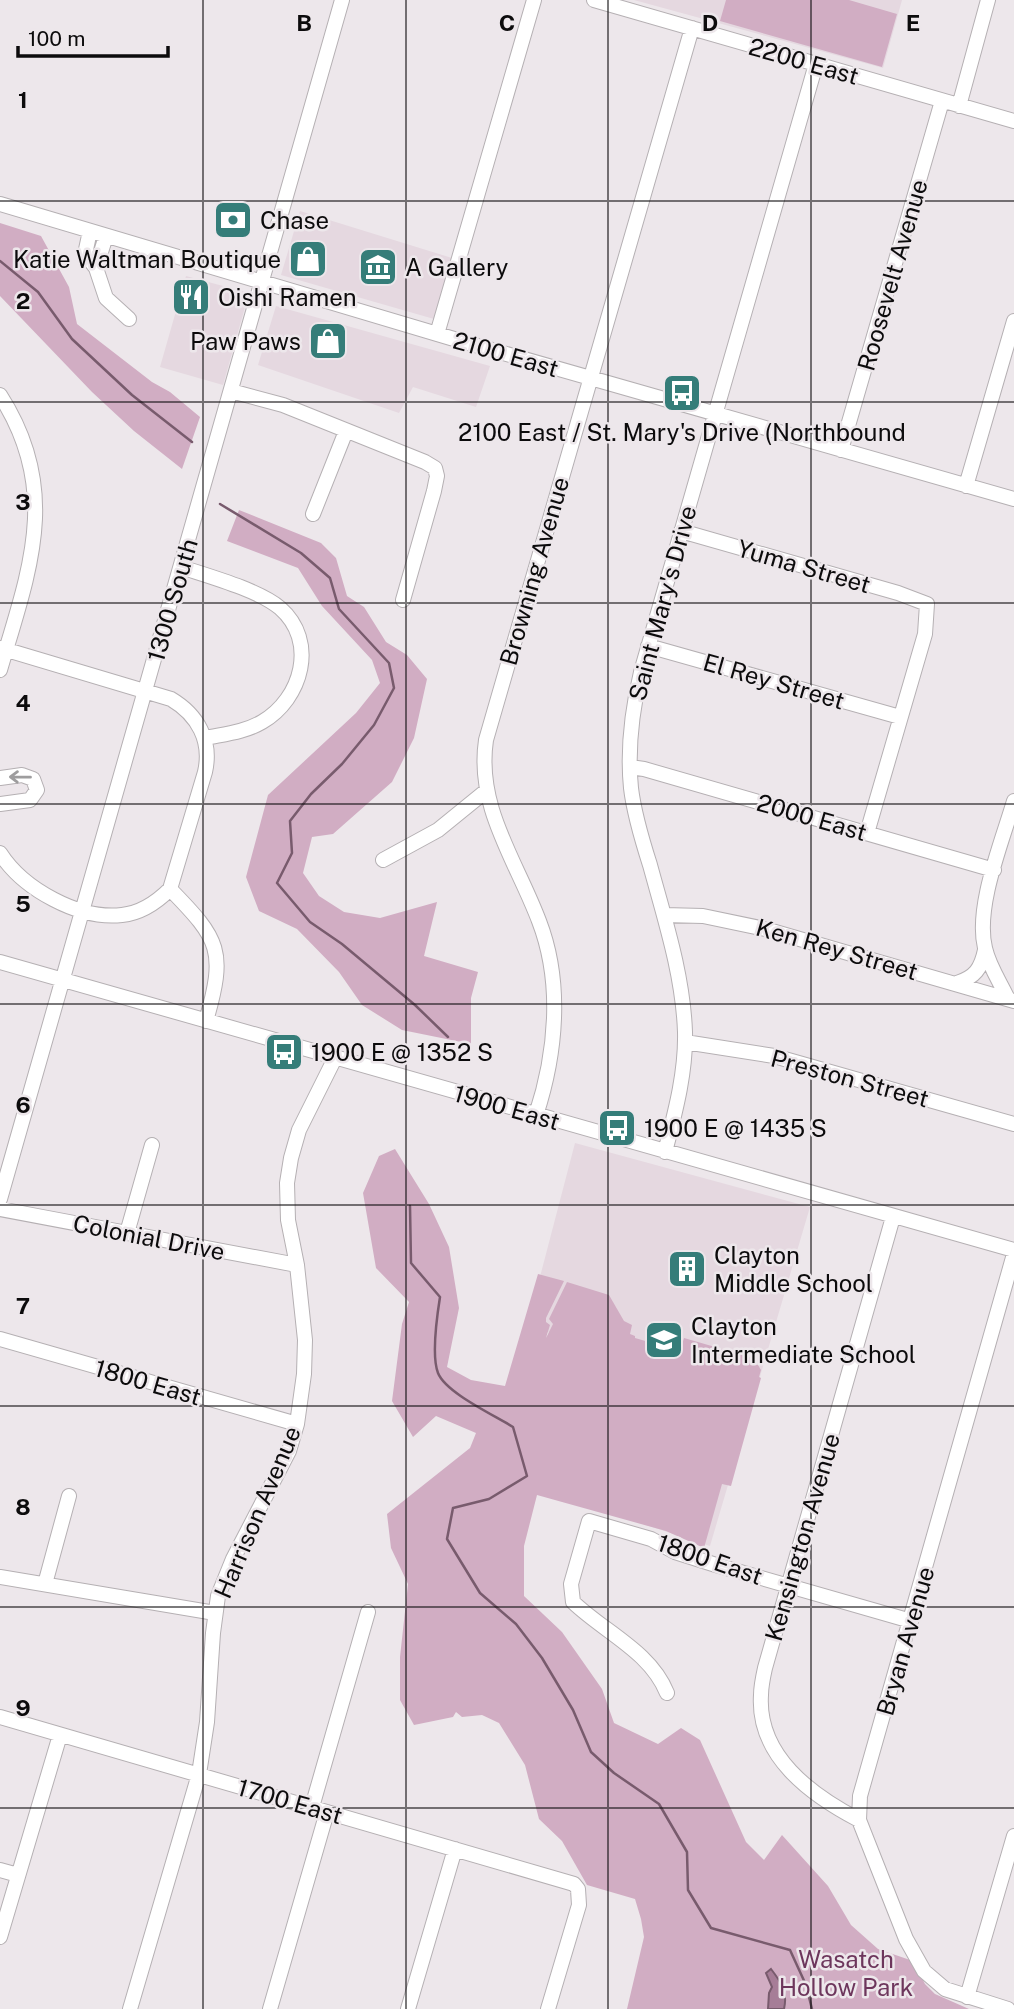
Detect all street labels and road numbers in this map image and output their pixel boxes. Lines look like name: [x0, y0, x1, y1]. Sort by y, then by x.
street label: 2200 East: [746, 32, 862, 90]
street label: Roosevelt Avenue: [851, 176, 933, 374]
street label: 2100 East: [450, 326, 562, 382]
street label: Browning Avenue: [494, 474, 574, 668]
street label: Saint Mary's Drive: [623, 503, 701, 703]
street label: Yuma Street: [734, 534, 874, 598]
street label: 1300 South: [141, 535, 203, 665]
street label: El Rey Street: [700, 647, 848, 715]
street label: 2000 East: [754, 788, 870, 846]
street label: Ken Rey Street: [753, 913, 921, 985]
street label: Preston Street: [768, 1043, 932, 1113]
street label: 1900 East: [451, 1079, 563, 1135]
street label: Colonial Drive: [71, 1209, 227, 1265]
street label: 1800 East: [92, 1353, 204, 1411]
street label: Harrison Avenue: [208, 1422, 306, 1602]
street label: Kensington Avenue: [759, 1430, 845, 1644]
street label: 1800 East: [654, 1528, 766, 1590]
street label: Bryan Avenue: [870, 1563, 940, 1719]
street label: 1700 East: [234, 1773, 346, 1829]

